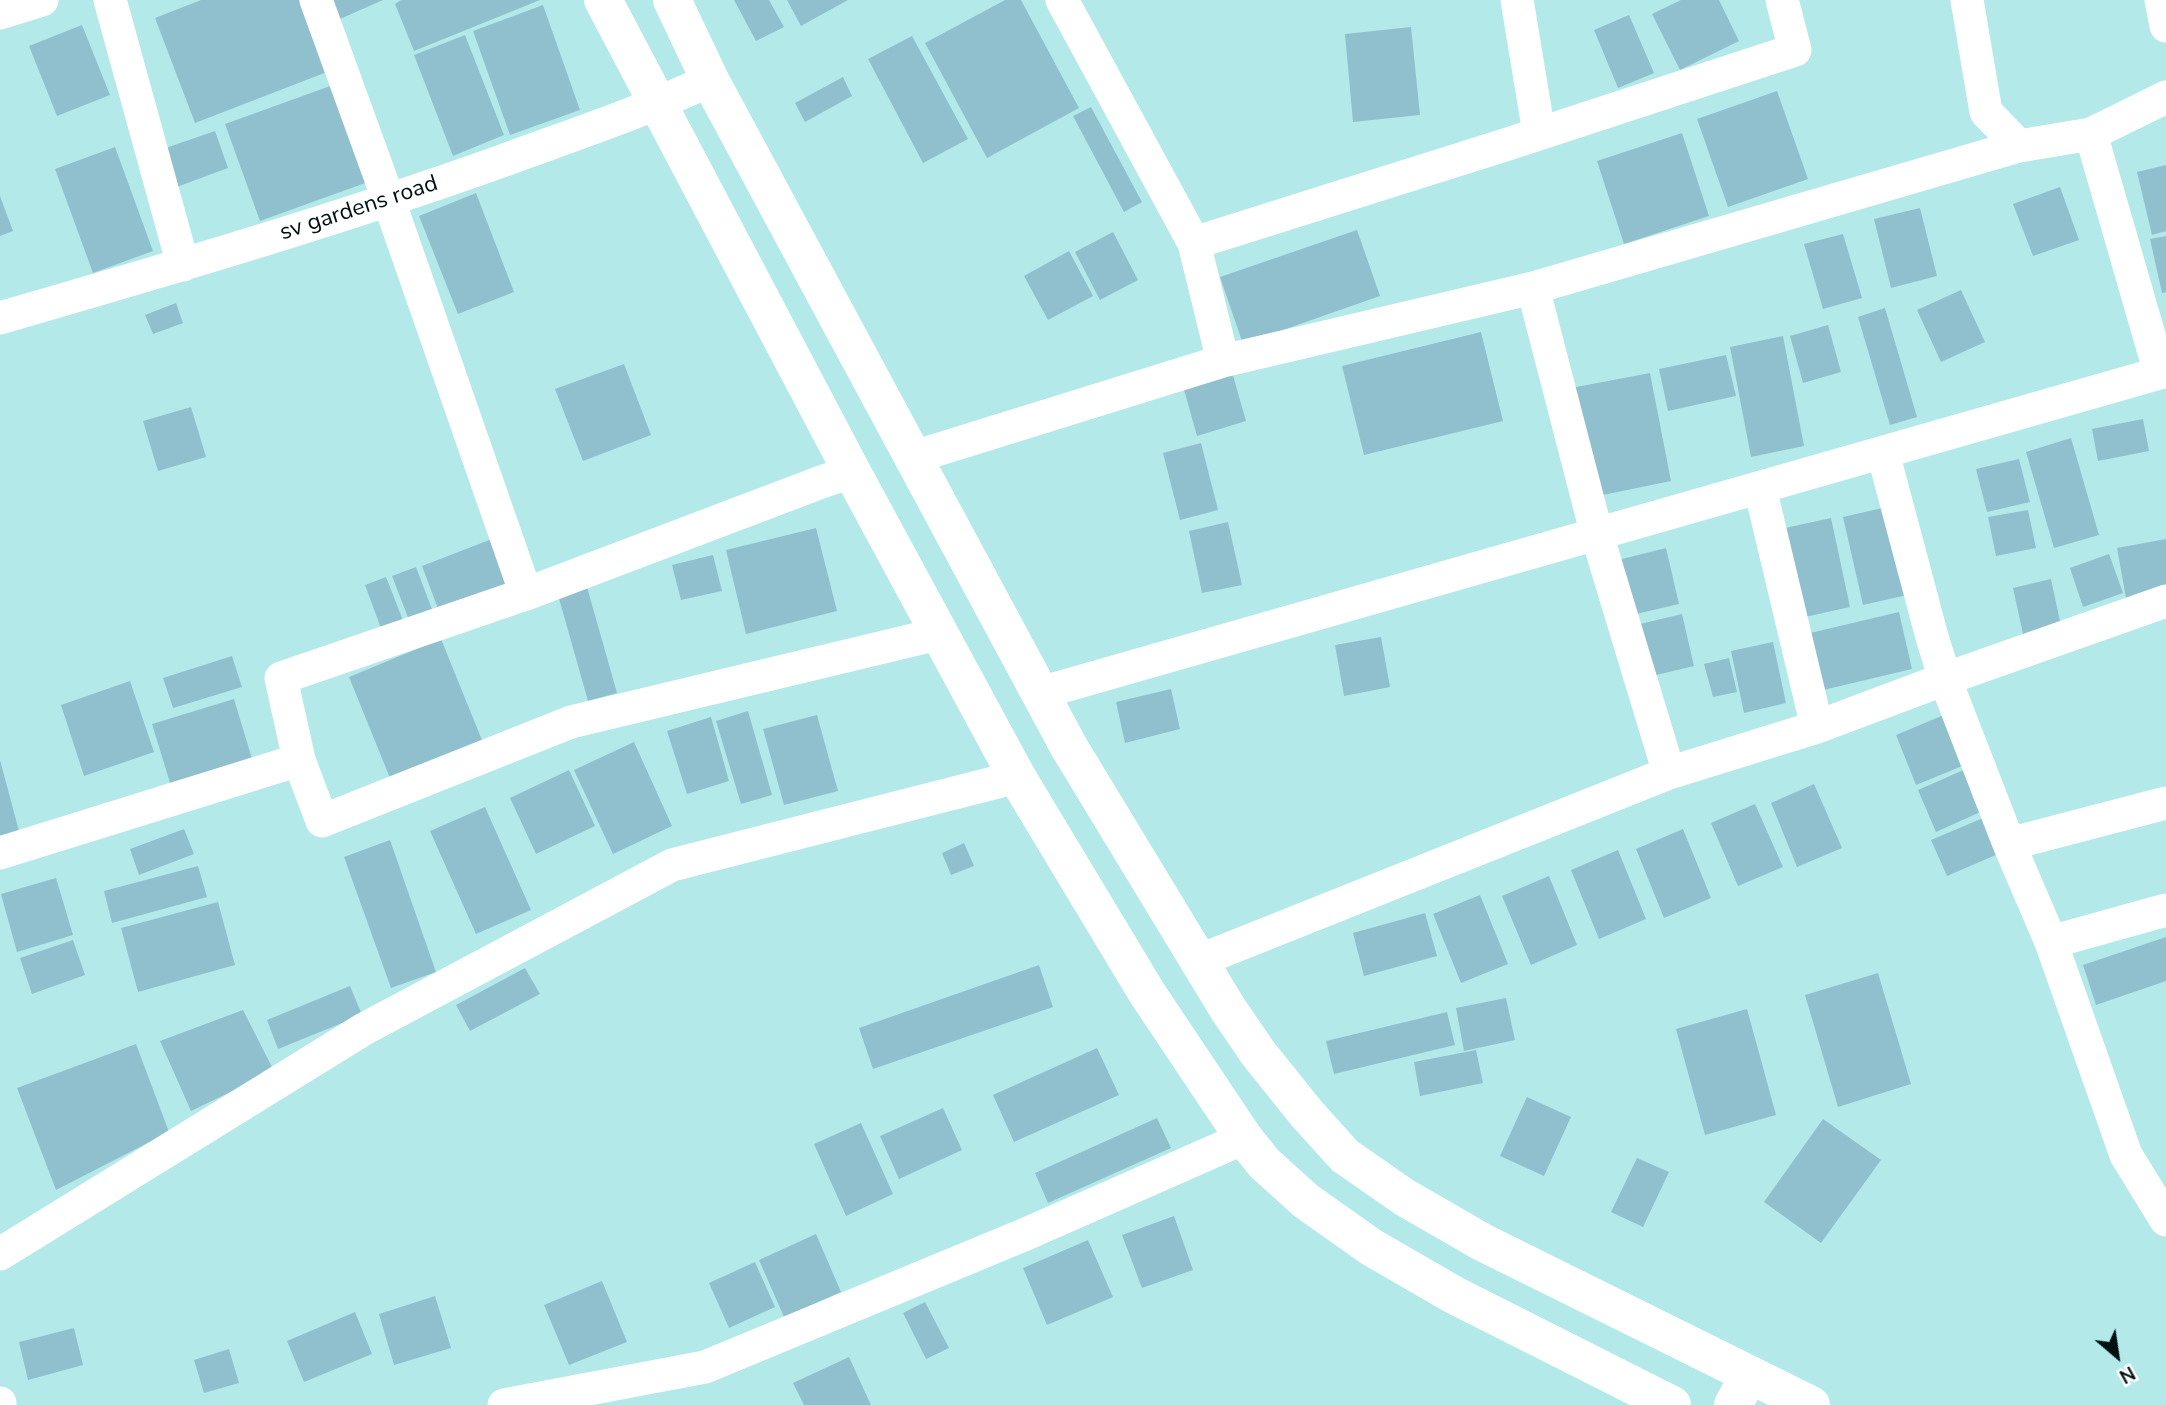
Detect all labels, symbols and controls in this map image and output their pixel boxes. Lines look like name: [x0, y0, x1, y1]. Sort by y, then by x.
street label: sv gardens road: [277, 170, 441, 248]
north arrow: [2082, 1321, 2152, 1391]
text: N: [2115, 1360, 2140, 1389]

